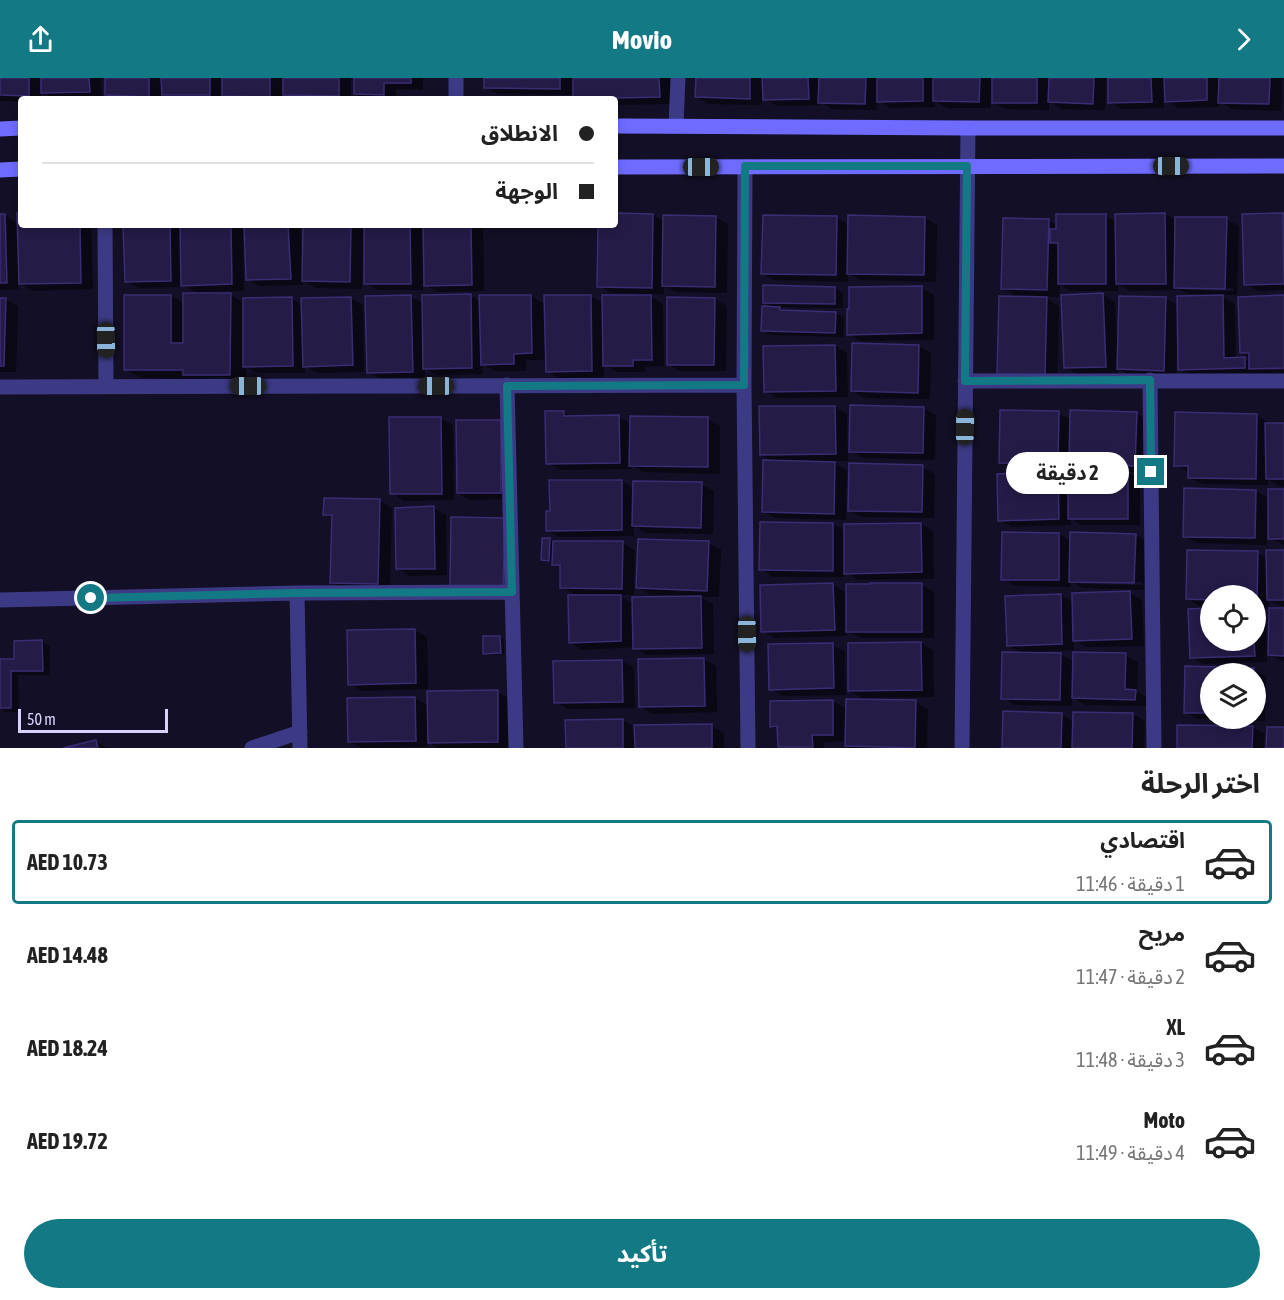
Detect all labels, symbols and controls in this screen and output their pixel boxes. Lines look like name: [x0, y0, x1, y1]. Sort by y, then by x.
icon: share: [24, 23, 57, 56]
icon: forward: [1227, 23, 1260, 56]
text: Movio: [612, 24, 672, 55]
text: الانطلاق: [481, 120, 558, 146]
car: [1153, 157, 1189, 175]
car: [683, 158, 719, 176]
text: الوجهة: [495, 178, 558, 204]
car: [97, 322, 115, 358]
car: [230, 377, 266, 395]
car: [418, 377, 454, 395]
car: [956, 409, 974, 445]
callout: 2 دقيقة: [1007, 451, 1130, 493]
route end: [1137, 458, 1164, 485]
text: 2 دقيقة: [1036, 461, 1099, 484]
route start: [77, 584, 104, 611]
map controls: [1200, 585, 1266, 729]
button: locate: [1200, 585, 1266, 651]
car: [738, 616, 756, 652]
button: layers: [1200, 663, 1266, 729]
scale bar: [18, 706, 168, 734]
text: 50 m: [27, 710, 56, 728]
text: اختر الرحلة: [1141, 768, 1260, 799]
text: اقتصادي: [1100, 827, 1185, 853]
icon: car: [1203, 835, 1257, 889]
text: AED 10.73: [27, 849, 108, 875]
text: 1 دقيقة · 11:46: [1076, 872, 1185, 895]
text: مريح: [1139, 920, 1185, 946]
icon: car: [1203, 928, 1257, 982]
text: AED 14.48: [27, 942, 108, 968]
text: 2 دقيقة · 11:47: [1076, 965, 1185, 988]
text: XL: [1167, 1014, 1185, 1040]
icon: car: [1203, 1021, 1257, 1075]
text: AED 18.24: [27, 1035, 108, 1061]
text: 3 دقيقة · 11:48: [1076, 1048, 1185, 1071]
text: Moto: [1143, 1107, 1185, 1133]
icon: car: [1203, 1114, 1257, 1168]
text: AED 19.72: [27, 1128, 108, 1154]
text: 4 دقيقة · 11:49: [1076, 1141, 1185, 1164]
button: تأكيد: [24, 1219, 1260, 1288]

